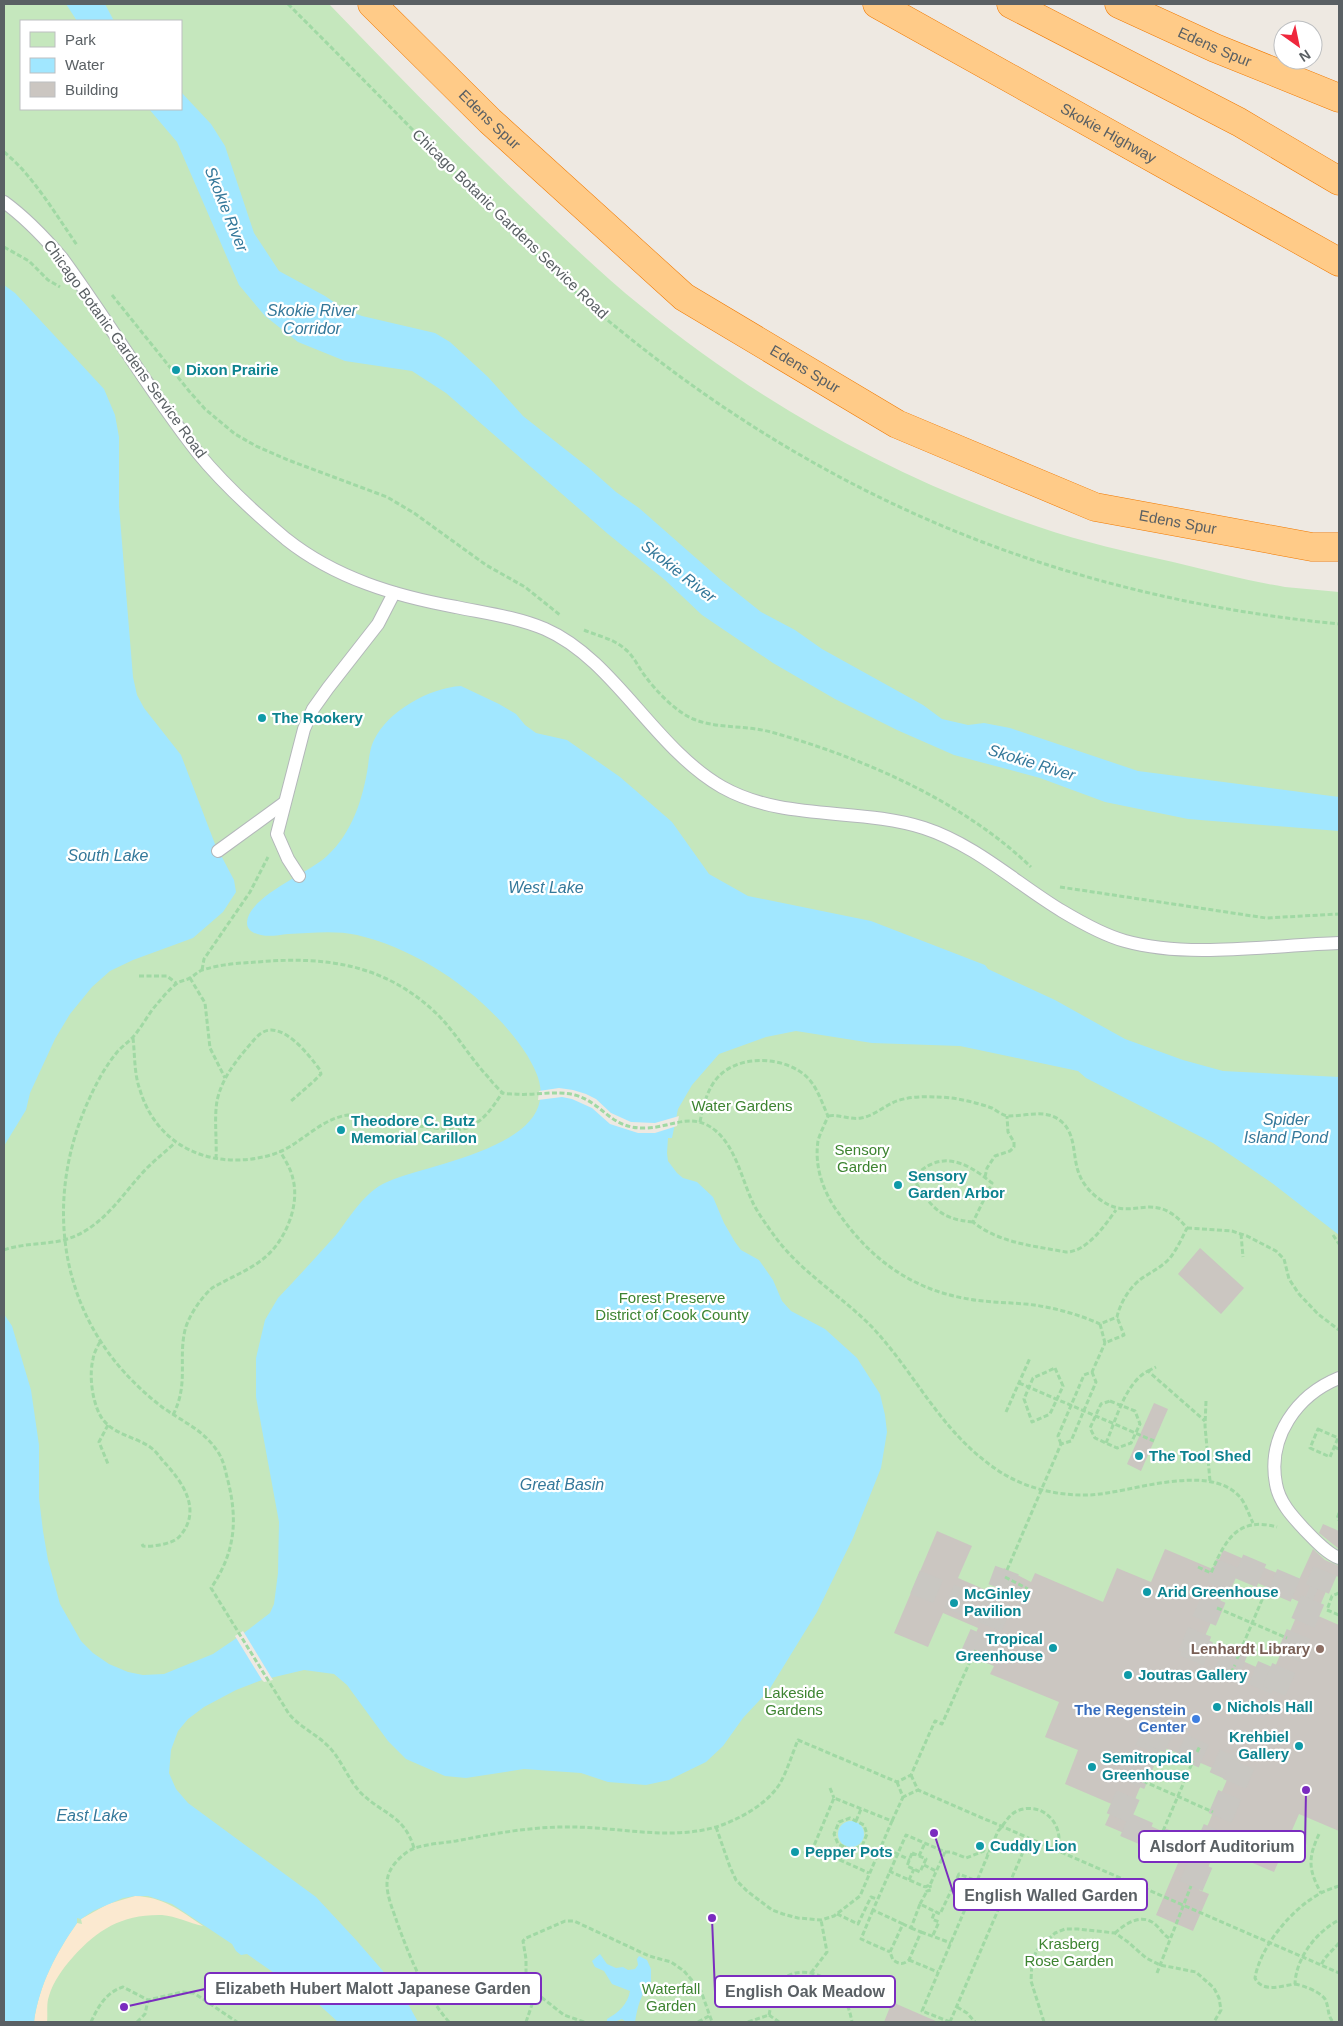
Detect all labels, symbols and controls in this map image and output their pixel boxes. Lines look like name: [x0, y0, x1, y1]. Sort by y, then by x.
legend: [20, 20, 182, 110]
north arrow: [1273, 20, 1323, 70]
street label: Edens Spur: [1175, 23, 1254, 70]
text: Park: [65, 31, 96, 48]
text: N: [1296, 46, 1314, 65]
text: Water: [65, 56, 104, 73]
text: Building: [65, 81, 118, 98]
street label: Edens Spur: [456, 86, 524, 152]
street label: Skokie Highway: [1058, 99, 1160, 166]
street label: Chicago Botanic Gardens Service Road: [409, 125, 612, 322]
water label: Skokie River: [202, 164, 251, 255]
street label: Chicago Botanic Gardens Service Road: [41, 236, 210, 461]
water label: Skokie River Corridor: [267, 302, 358, 337]
street label: Edens Spur: [767, 341, 843, 396]
place label: Dixon Prairie: [186, 361, 279, 378]
marker: Dixon Prairie: [170, 364, 182, 376]
street label: Edens Spur: [1138, 506, 1218, 537]
water label: Skokie River: [638, 537, 720, 606]
place label: The Rookery: [272, 709, 364, 726]
marker: The Rookery: [256, 712, 268, 724]
water label: Skokie River: [986, 741, 1078, 784]
water label: South Lake: [68, 847, 149, 864]
water label: West Lake: [508, 879, 584, 896]
park label: Water Gardens: [691, 1097, 793, 1114]
water label: Spider Island Pond: [1244, 1111, 1329, 1146]
place label: Theodore C. Butz Memorial Carillon: [351, 1112, 477, 1146]
marker: Theodore C. Butz Memorial Carillon: [335, 1124, 347, 1136]
park label: Sensory Garden: [834, 1141, 890, 1175]
place label: Sensory Garden Arbor: [908, 1167, 1005, 1201]
marker: Sensory Garden Arbor: [892, 1179, 904, 1191]
park label: Forest Preserve District of Cook County: [595, 1289, 749, 1323]
place label: The Tool Shed: [1149, 1447, 1251, 1464]
marker: The Tool Shed: [1133, 1450, 1145, 1462]
water label: Great Basin: [520, 1476, 604, 1493]
place label: Arid Greenhouse: [1157, 1583, 1279, 1600]
place label: McGinley Pavilion: [964, 1585, 1031, 1619]
marker: Arid Greenhouse: [1141, 1586, 1153, 1598]
marker: McGinley Pavilion: [948, 1597, 960, 1609]
place label: Tropical Greenhouse: [955, 1630, 1043, 1664]
place label: Lenhardt Library: [1191, 1640, 1311, 1657]
marker: Tropical Greenhouse: [1047, 1642, 1059, 1654]
marker: Lenhardt Library: [1314, 1643, 1326, 1655]
place label: Joutras Gallery: [1138, 1666, 1248, 1683]
marker: Joutras Gallery: [1122, 1669, 1134, 1681]
park label: Lakeside Gardens: [764, 1684, 824, 1718]
place label: Nichols Hall: [1227, 1698, 1313, 1715]
place label: The Regenstein Center: [1074, 1701, 1186, 1735]
marker: Nichols Hall: [1211, 1701, 1223, 1713]
marker: The Regenstein Center: [1190, 1713, 1202, 1725]
place label: Krehbiel Gallery: [1229, 1728, 1290, 1762]
marker: Krehbiel Gallery: [1293, 1740, 1305, 1752]
place label: Semitropical Greenhouse: [1102, 1749, 1192, 1783]
marker: Semitropical Greenhouse: [1086, 1761, 1098, 1773]
water label: East Lake: [56, 1807, 128, 1824]
callout: Alsdorf Auditorium: [1139, 1831, 1305, 1862]
place label: Cuddly Lion: [990, 1837, 1077, 1854]
text: Alsdorf Auditorium: [1149, 1838, 1295, 1855]
marker: Cuddly Lion: [974, 1840, 986, 1852]
place label: Pepper Pots: [805, 1843, 893, 1860]
marker: Pepper Pots: [789, 1846, 801, 1858]
callout: English Walled Garden: [954, 1879, 1147, 1910]
text: English Walled Garden: [964, 1887, 1138, 1904]
park label: Krasberg Rose Garden: [1024, 1935, 1114, 1969]
callout: Elizabeth Hubert Malott Japanese Garden: [205, 1973, 541, 2004]
callout: English Oak Meadow: [715, 1976, 895, 2007]
text: Elizabeth Hubert Malott Japanese Garden: [215, 1980, 531, 1997]
park label: Waterfall Garden: [642, 1980, 700, 2014]
text: English Oak Meadow: [725, 1983, 886, 2000]

